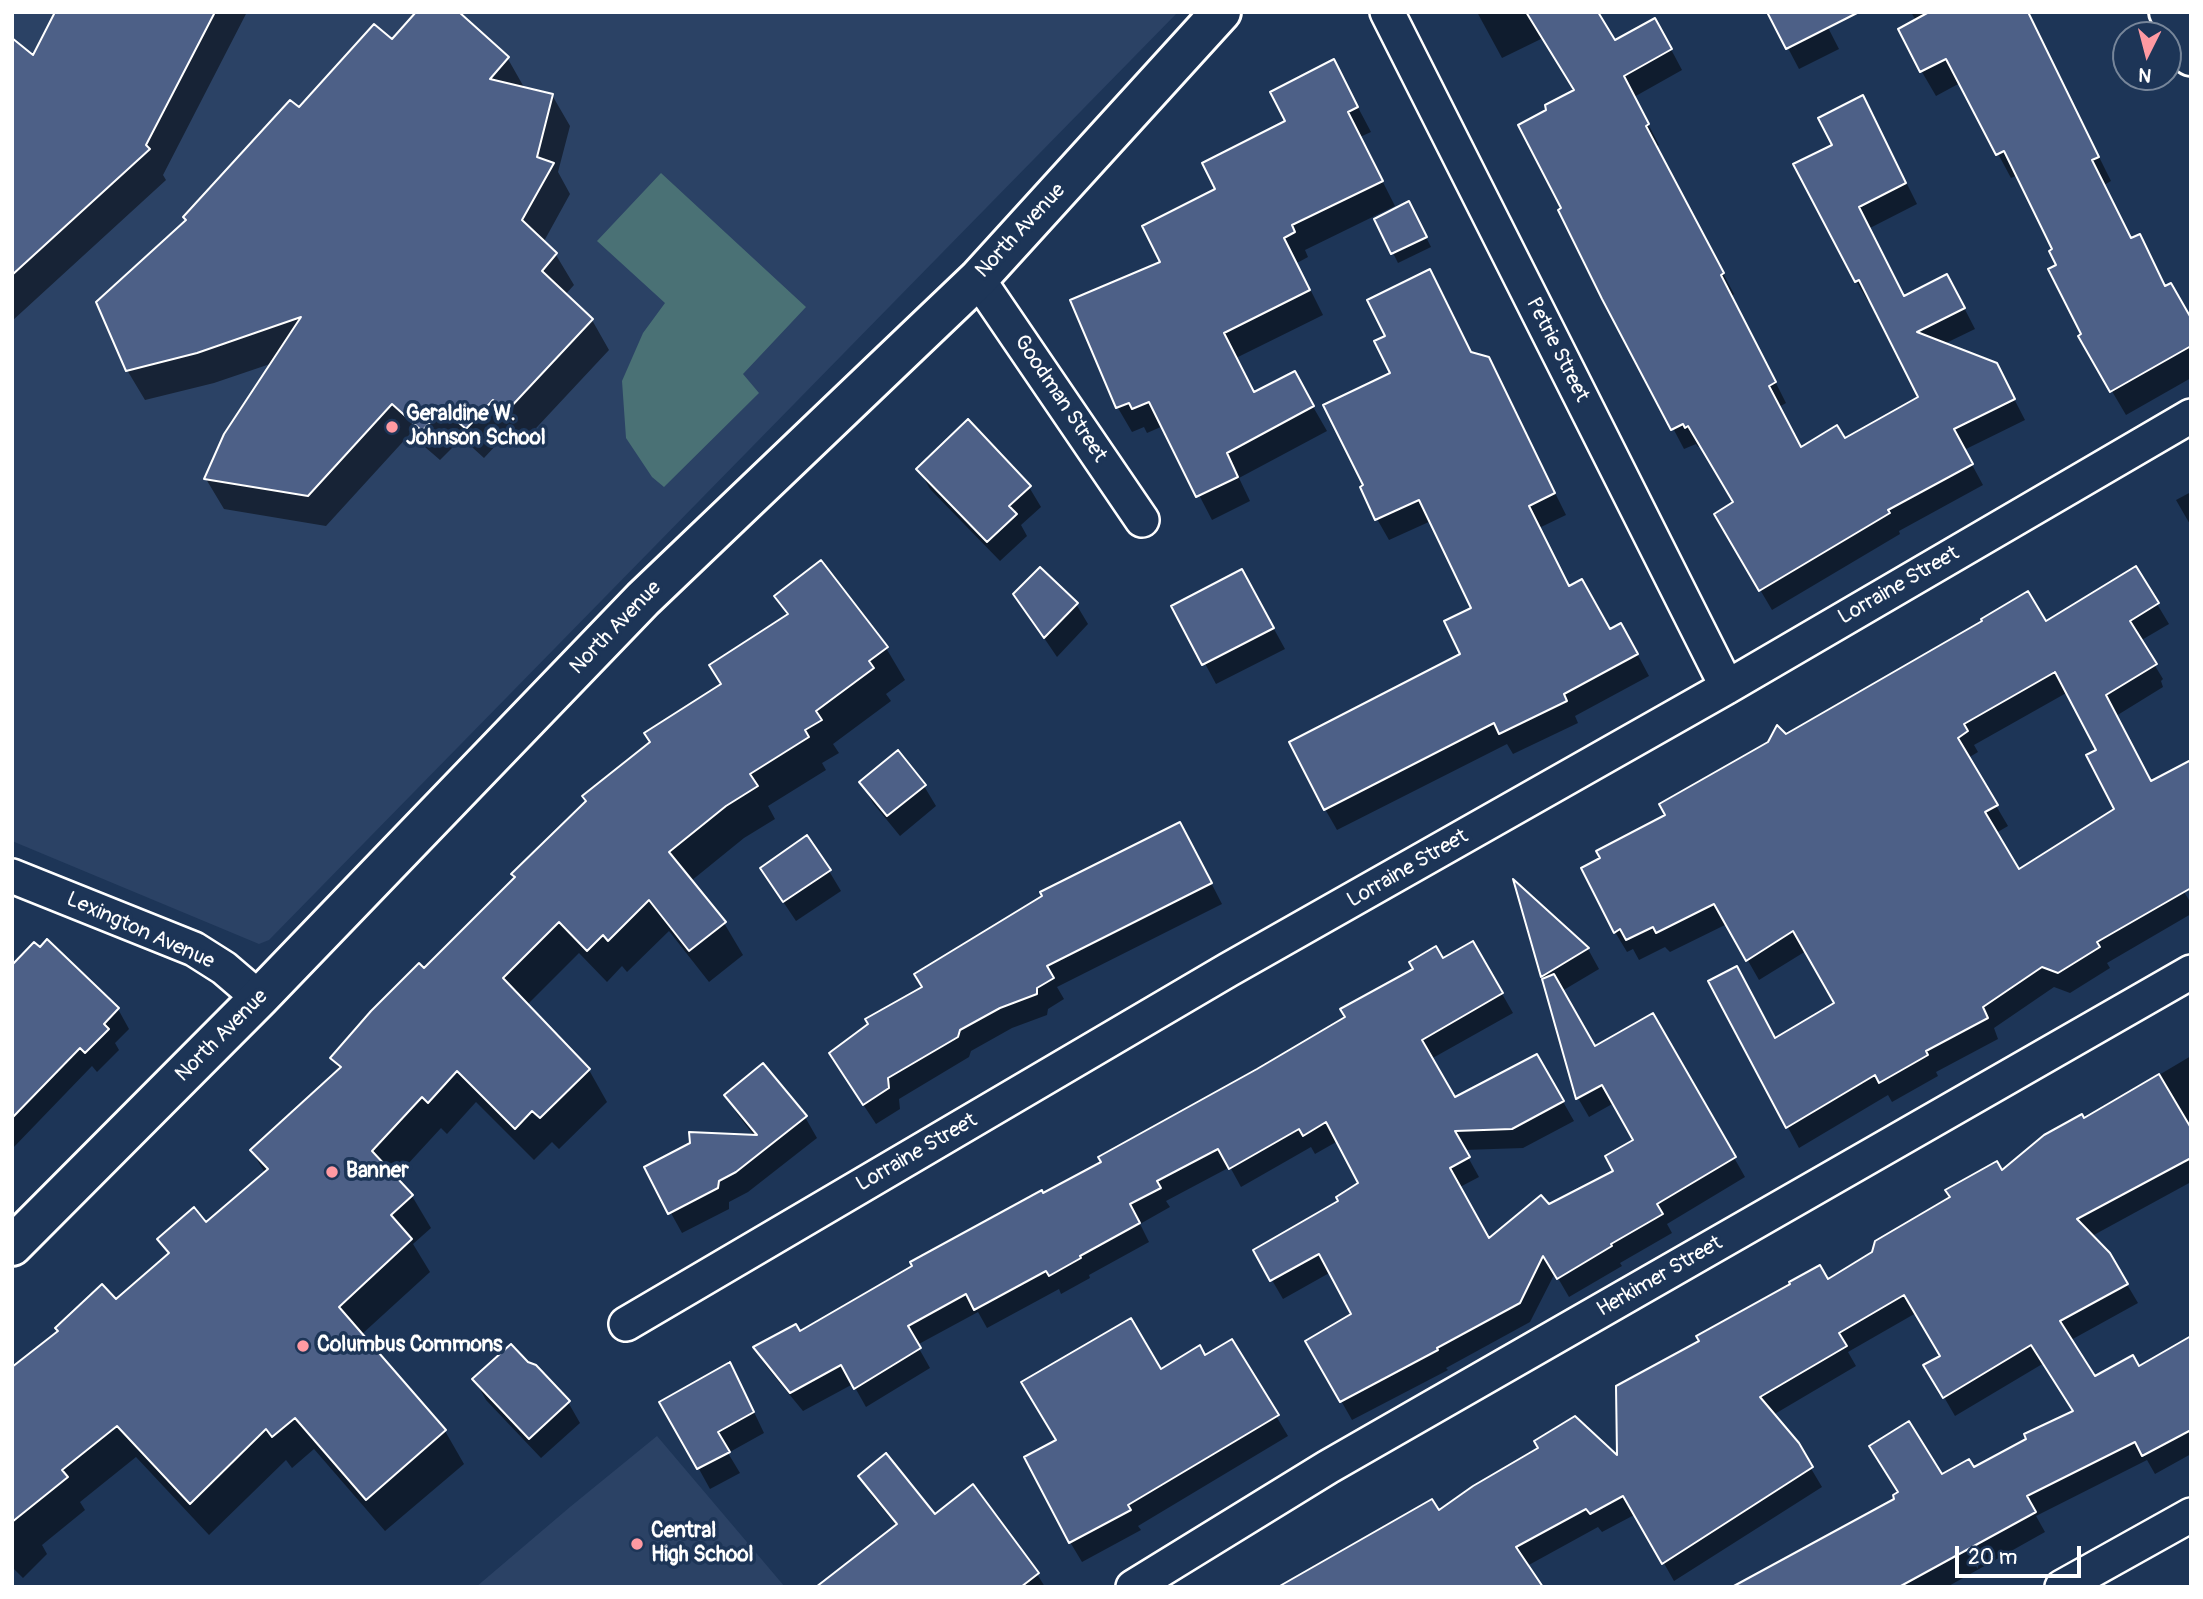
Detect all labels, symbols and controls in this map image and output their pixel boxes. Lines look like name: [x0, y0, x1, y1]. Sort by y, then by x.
north arrow: [2112, 21, 2182, 91]
text: N: [2137, 62, 2153, 88]
street label: North Avenue: [971, 178, 1071, 284]
street label: Petrie Street: [1520, 294, 1594, 406]
street label: Goodman Street: [1008, 331, 1112, 467]
place label: Geraldine W. Johnson School: [406, 402, 546, 452]
marker: Geraldine W. Johnson School: [384, 419, 400, 435]
street label: Lorraine Street: [1834, 541, 1964, 631]
street label: North Avenue: [565, 576, 667, 680]
street label: Lorraine Street: [1343, 824, 1473, 914]
street label: Lexington Avenue: [62, 887, 218, 975]
street label: North Avenue: [171, 985, 273, 1087]
street label: Lorraine Street: [852, 1108, 982, 1198]
place label: Banner: [346, 1159, 409, 1185]
marker: Banner: [324, 1164, 340, 1180]
street label: Herkimer Street: [1593, 1231, 1727, 1323]
place label: Columbus Commons: [317, 1333, 502, 1359]
marker: Columbus Commons: [295, 1338, 311, 1354]
place label: Central High School: [651, 1519, 754, 1569]
scale bar: [1958, 1532, 2084, 1576]
marker: Central High School: [629, 1536, 645, 1552]
text: 20 m: [1968, 1544, 2017, 1571]

